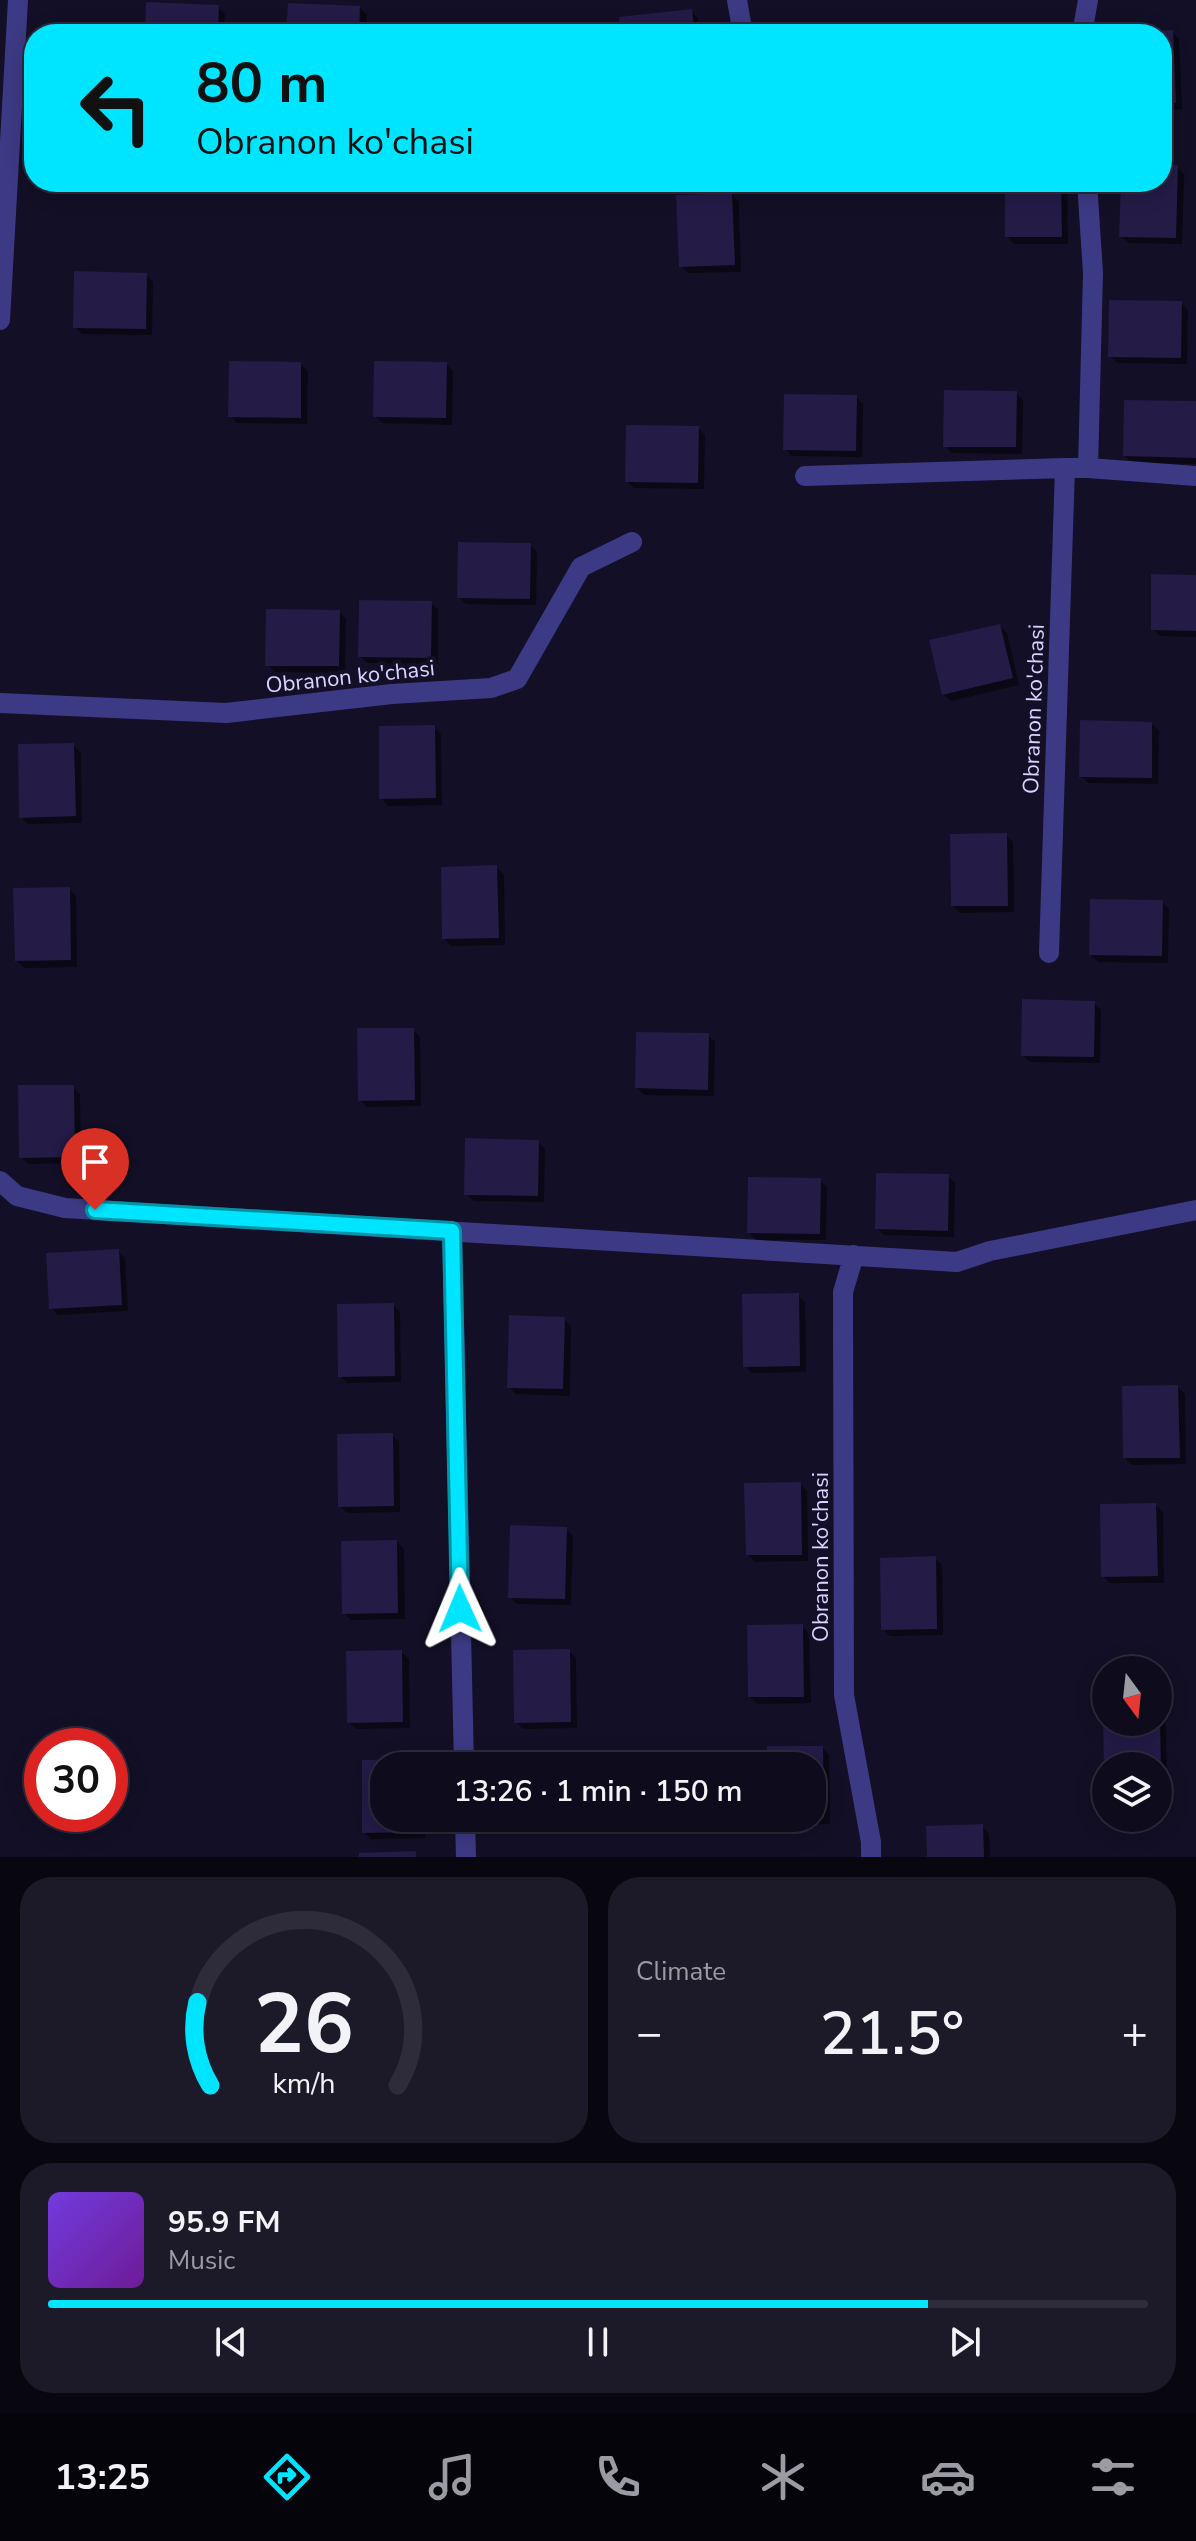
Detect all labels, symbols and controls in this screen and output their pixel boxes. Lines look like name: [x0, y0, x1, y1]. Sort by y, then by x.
text: 80 m: [196, 45, 327, 122]
icon: left: [64, 56, 168, 160]
text: Obranon ko'chasi: [196, 118, 474, 167]
street label: Obranon ko'chasi: [1016, 624, 1052, 794]
street label: Obranon ko'chasi: [264, 653, 436, 701]
pin: [61, 1128, 129, 1210]
icon: arrive: [73, 1140, 117, 1184]
street label: Obranon ko'chasi: [806, 1472, 836, 1642]
position arrow: [418, 1567, 502, 1651]
north arrow: [1092, 1656, 1172, 1736]
map controls: [1092, 1656, 1172, 1832]
speed limit sign: 30: [24, 1728, 128, 1832]
button: layers: [1092, 1752, 1172, 1832]
text: 13:26 · 1 min · 150 m: [453, 1771, 743, 1812]
text: Climate: [636, 1954, 726, 1989]
text: 26: [254, 1968, 354, 2081]
text: 21.5°: [820, 1993, 964, 2075]
text: −: [636, 2004, 662, 2064]
text: +: [1122, 2004, 1148, 2064]
text: km/h: [273, 2064, 335, 2103]
text: 95.9 FM: [168, 2202, 280, 2243]
text: Music: [168, 2243, 235, 2278]
icon: previous: [209, 2320, 253, 2364]
icon: pause: [576, 2320, 620, 2364]
icon: next: [943, 2320, 987, 2364]
icon: directions: [259, 2449, 315, 2505]
icon: music: [424, 2449, 480, 2505]
icon: phone: [590, 2449, 646, 2505]
icon: climate: [755, 2449, 811, 2505]
icon: car: [920, 2449, 976, 2505]
icon: filters: [1085, 2449, 1141, 2505]
text: 13:25: [55, 2453, 150, 2502]

